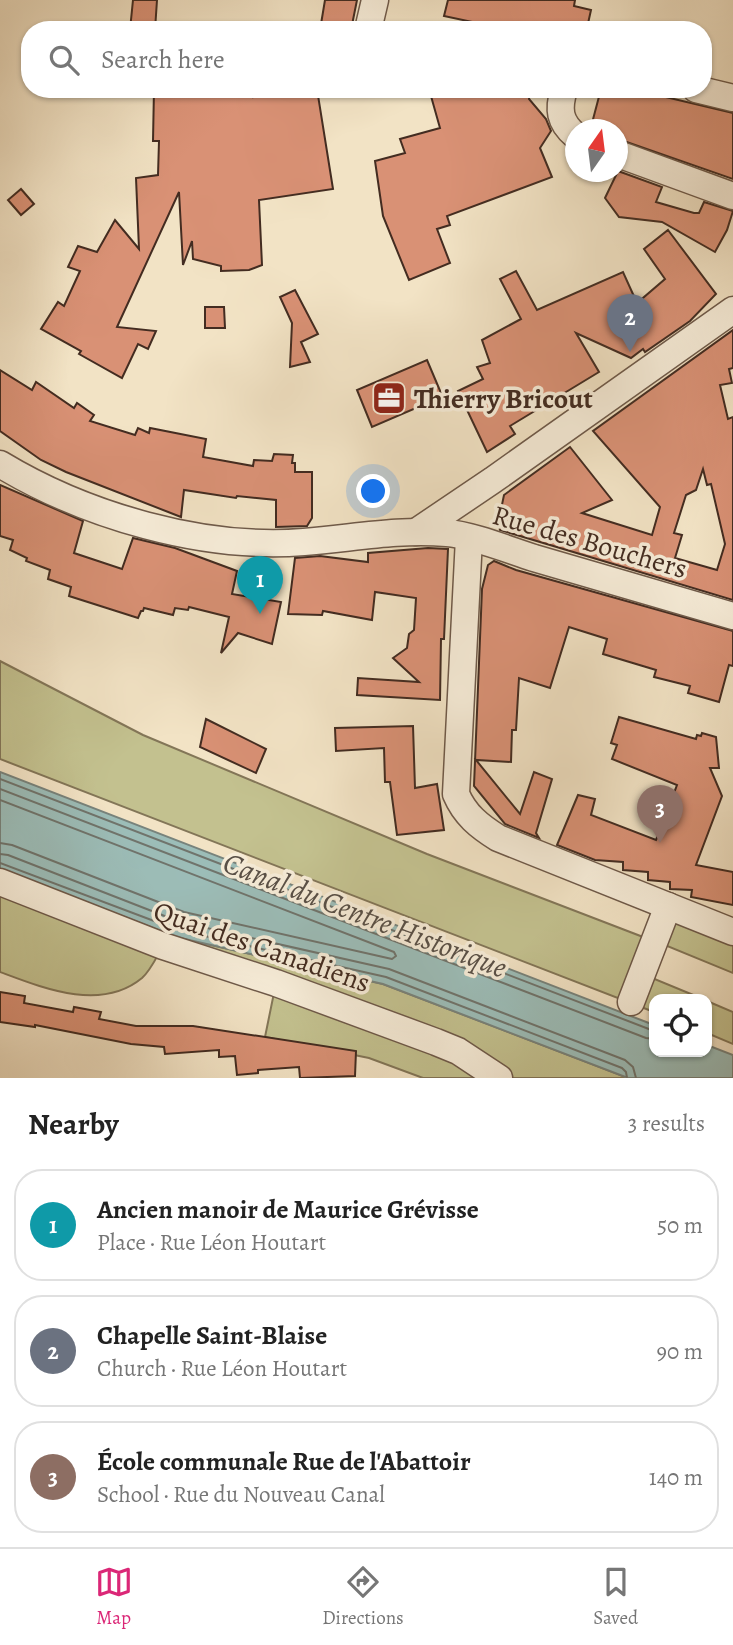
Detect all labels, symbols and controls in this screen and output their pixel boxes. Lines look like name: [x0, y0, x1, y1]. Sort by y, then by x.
search box: [21, 21, 712, 98]
icon: search: [45, 41, 83, 79]
text: Search here: [101, 42, 225, 77]
north arrow: [565, 119, 628, 182]
pin: 2: [607, 294, 653, 352]
office icon: Thierry Bricout: [370, 379, 408, 417]
place label: Thierry Bricout: [414, 380, 593, 418]
your location: [356, 474, 390, 508]
street label: Rue des Bouchers: [488, 496, 691, 588]
pin: 1: [237, 556, 283, 614]
pin: 3: [637, 785, 683, 843]
water label: Canal du Centre Historique: [217, 842, 513, 988]
street label: Quai des Canadiens: [148, 892, 375, 1002]
map controls: [649, 994, 712, 1057]
button: locate: [649, 994, 712, 1057]
text: Nearby: [28, 1104, 119, 1144]
text: 3 results: [628, 1108, 705, 1139]
text: Ancien manoir de Maurice Grévisse: [97, 1192, 479, 1227]
text: 1: [49, 1210, 57, 1241]
text: 50 m: [657, 1210, 703, 1241]
text: Place · Rue Léon Houtart: [97, 1227, 326, 1258]
text: Chapelle Saint-Blaise: [97, 1318, 327, 1353]
text: 2: [47, 1336, 59, 1367]
text: 90 m: [657, 1336, 703, 1367]
text: Church · Rue Léon Houtart: [97, 1353, 347, 1384]
text: École communale Rue de l'Abattoir: [97, 1444, 471, 1479]
text: 3: [48, 1462, 58, 1493]
text: 140 m: [649, 1462, 703, 1493]
text: School · Rue du Nouveau Canal: [97, 1479, 385, 1510]
tab: Map: [95, 1563, 133, 1631]
tab: Directions: [322, 1563, 404, 1631]
tab: Saved: [593, 1563, 638, 1631]

